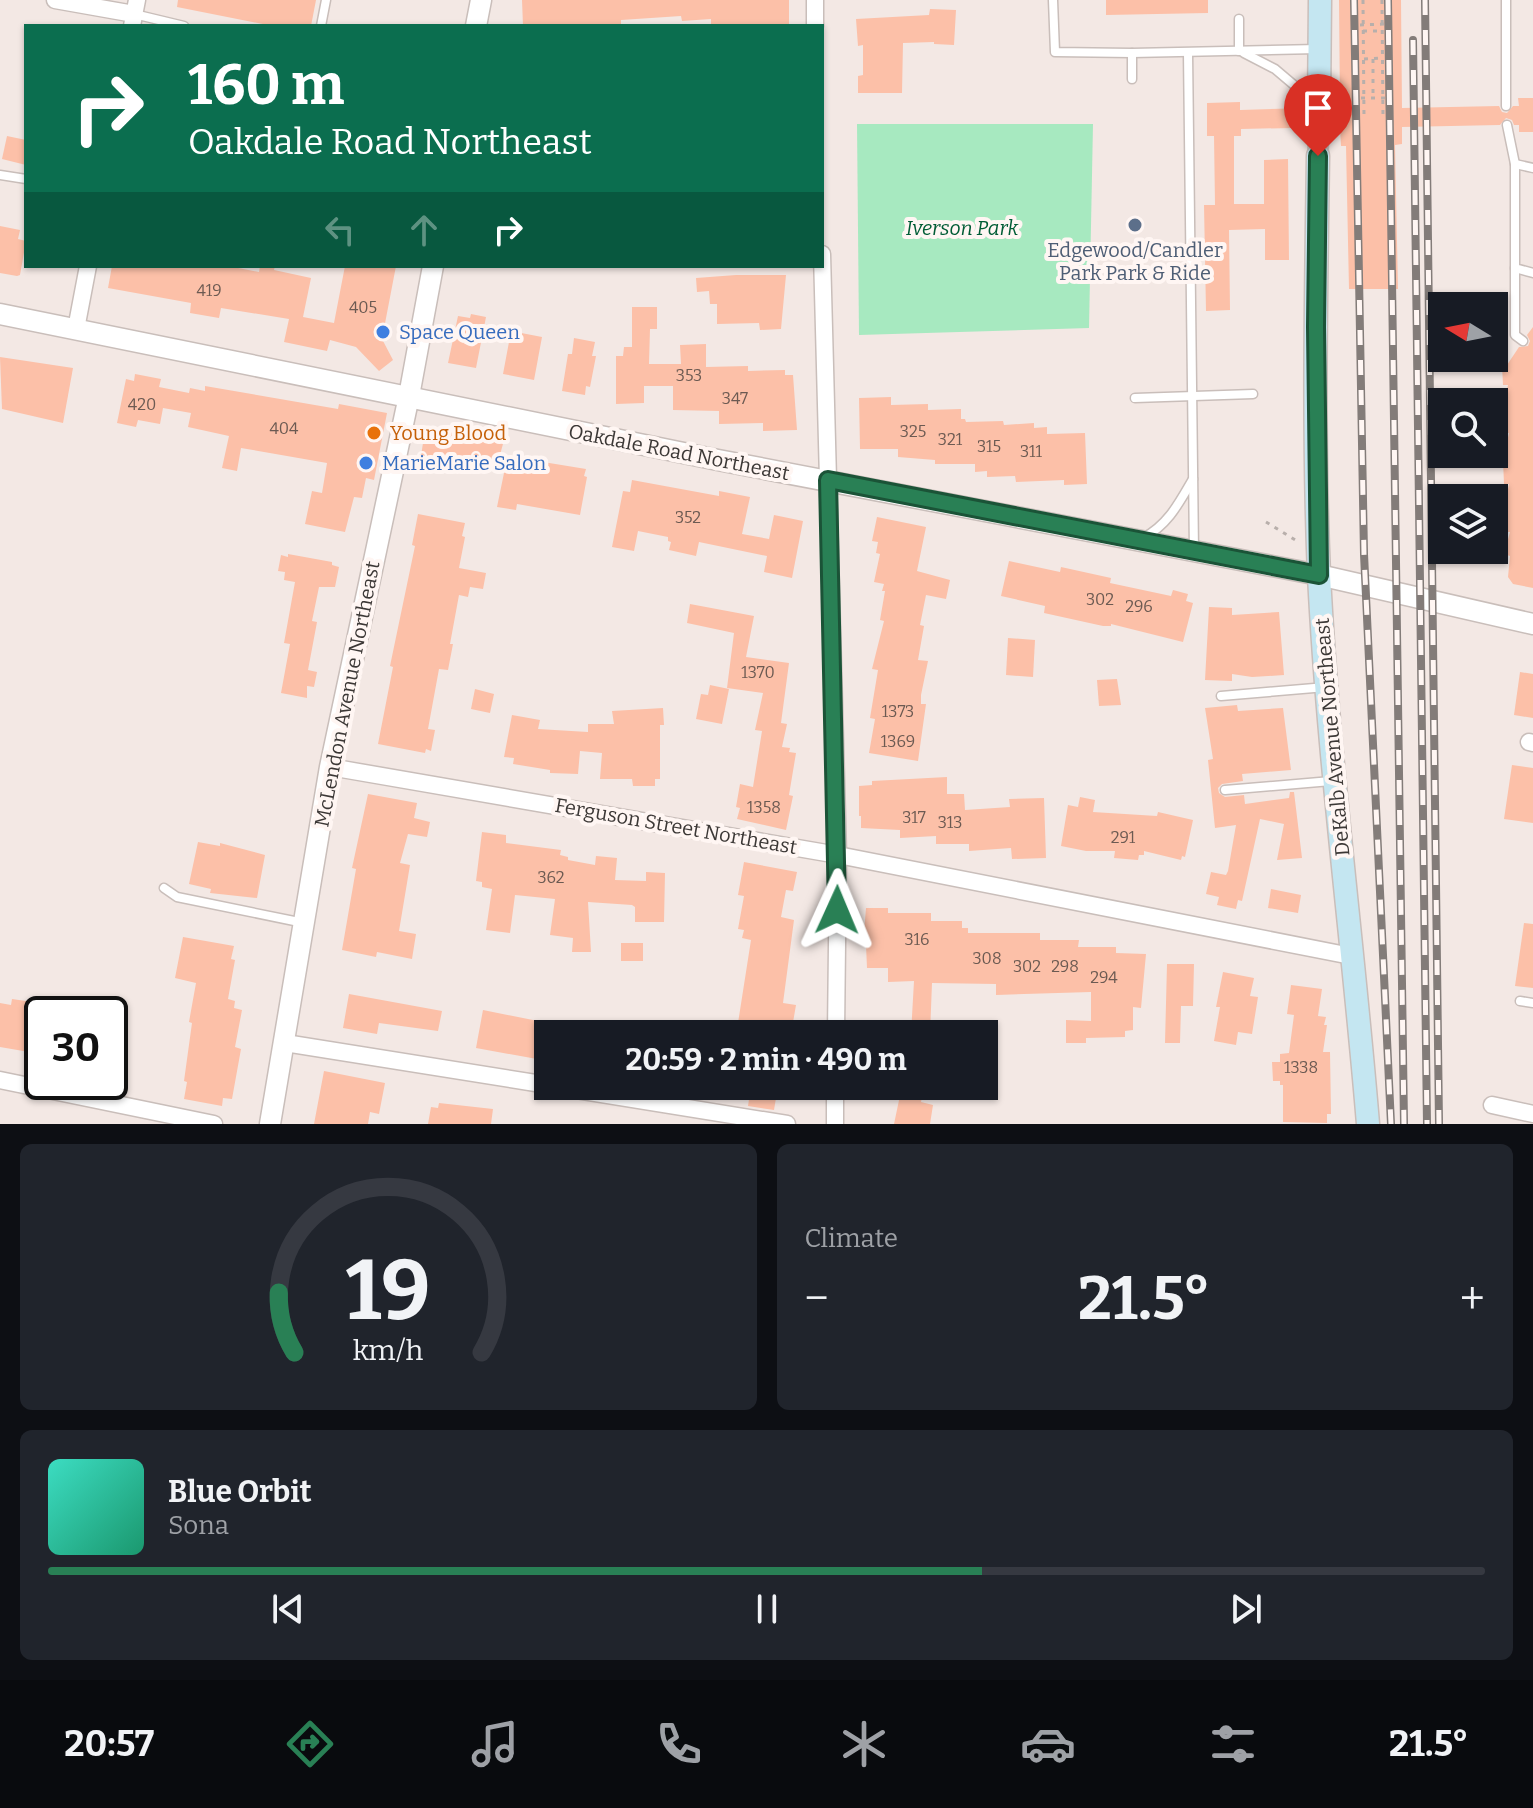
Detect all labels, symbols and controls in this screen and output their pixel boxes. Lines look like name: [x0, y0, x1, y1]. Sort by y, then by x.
text: 160 m: [188, 52, 344, 119]
icon: right: [56, 56, 160, 160]
pin: [1284, 74, 1352, 156]
icon: arrive: [1296, 86, 1340, 130]
text: Oakdale Road Northeast: [188, 120, 592, 164]
icon: left: [318, 208, 362, 252]
icon: ahead: [402, 208, 446, 252]
icon: right: [486, 208, 530, 252]
park label: Iverson Park: [906, 216, 1018, 240]
marker: Edgewood/Candler Park Park & Ride: [1126, 216, 1144, 234]
place label: Edgewood/Candler Park Park & Ride: [1047, 238, 1223, 285]
house number: 419: [196, 281, 222, 300]
north arrow: [1428, 292, 1508, 372]
map controls: [1428, 292, 1508, 564]
house number: 405: [349, 298, 377, 317]
place label: Space Queen: [399, 320, 520, 344]
marker: Space Queen: [374, 323, 392, 341]
house number: 353: [676, 366, 702, 385]
button: search: [1428, 388, 1508, 468]
house number: 347: [722, 389, 748, 408]
house number: 420: [128, 395, 156, 414]
house number: 404: [270, 419, 299, 438]
street label: Oakdale Road Northeast: [567, 419, 791, 485]
place label: Young Blood: [390, 421, 506, 445]
house number: 325: [900, 422, 926, 441]
marker: Young Blood: [365, 424, 383, 442]
house number: 321: [938, 430, 963, 449]
house number: 315: [977, 437, 1001, 456]
house number: 311: [1020, 442, 1043, 461]
place label: MarieMarie Salon: [382, 451, 547, 475]
marker: MarieMarie Salon: [357, 454, 375, 472]
button: layers: [1428, 484, 1508, 564]
house number: 352: [675, 508, 701, 527]
street label: McLendon Avenue Northeast: [309, 559, 385, 829]
house number: 302: [1086, 590, 1114, 609]
house number: 296: [1125, 597, 1153, 616]
street label: DeKalb Avenue Northeast: [1310, 617, 1354, 857]
house number: 1370: [741, 663, 775, 682]
house number: 1373: [882, 702, 914, 721]
house number: 1369: [881, 732, 915, 751]
street label: Ferguson Street Northeast: [553, 793, 799, 859]
house number: 1358: [747, 798, 781, 817]
house number: 317: [902, 808, 926, 827]
house number: 313: [938, 813, 962, 832]
house number: 291: [1111, 828, 1136, 847]
house number: 362: [537, 868, 565, 887]
position arrow: [795, 868, 879, 952]
house number: 316: [904, 930, 930, 949]
house number: 308: [973, 949, 1002, 968]
house number: 302: [1013, 957, 1041, 976]
house number: 298: [1051, 957, 1079, 976]
house number: 294: [1090, 968, 1118, 987]
speed limit sign: 30: [24, 996, 128, 1100]
text: 20:59 · 2 min · 490 m: [625, 1042, 907, 1078]
house number: 1338: [1284, 1058, 1318, 1077]
text: Climate: [805, 1223, 898, 1254]
text: 19: [346, 1241, 431, 1341]
text: 21.5°: [1078, 1263, 1211, 1335]
text: −: [805, 1272, 829, 1325]
text: +: [1460, 1272, 1485, 1325]
text: km/h: [353, 1333, 424, 1368]
text: Blue Orbit: [168, 1474, 312, 1510]
text: Sona: [168, 1510, 229, 1541]
icon: previous: [266, 1587, 310, 1631]
icon: pause: [745, 1587, 789, 1631]
icon: next: [1224, 1587, 1268, 1631]
icon: directions: [282, 1716, 338, 1772]
icon: music: [467, 1716, 523, 1772]
icon: phone: [651, 1716, 707, 1772]
icon: climate: [836, 1716, 892, 1772]
icon: car: [1020, 1716, 1076, 1772]
icon: filters: [1205, 1716, 1261, 1772]
text: 20:57: [64, 1722, 154, 1766]
text: 21.5°: [1389, 1722, 1469, 1766]

